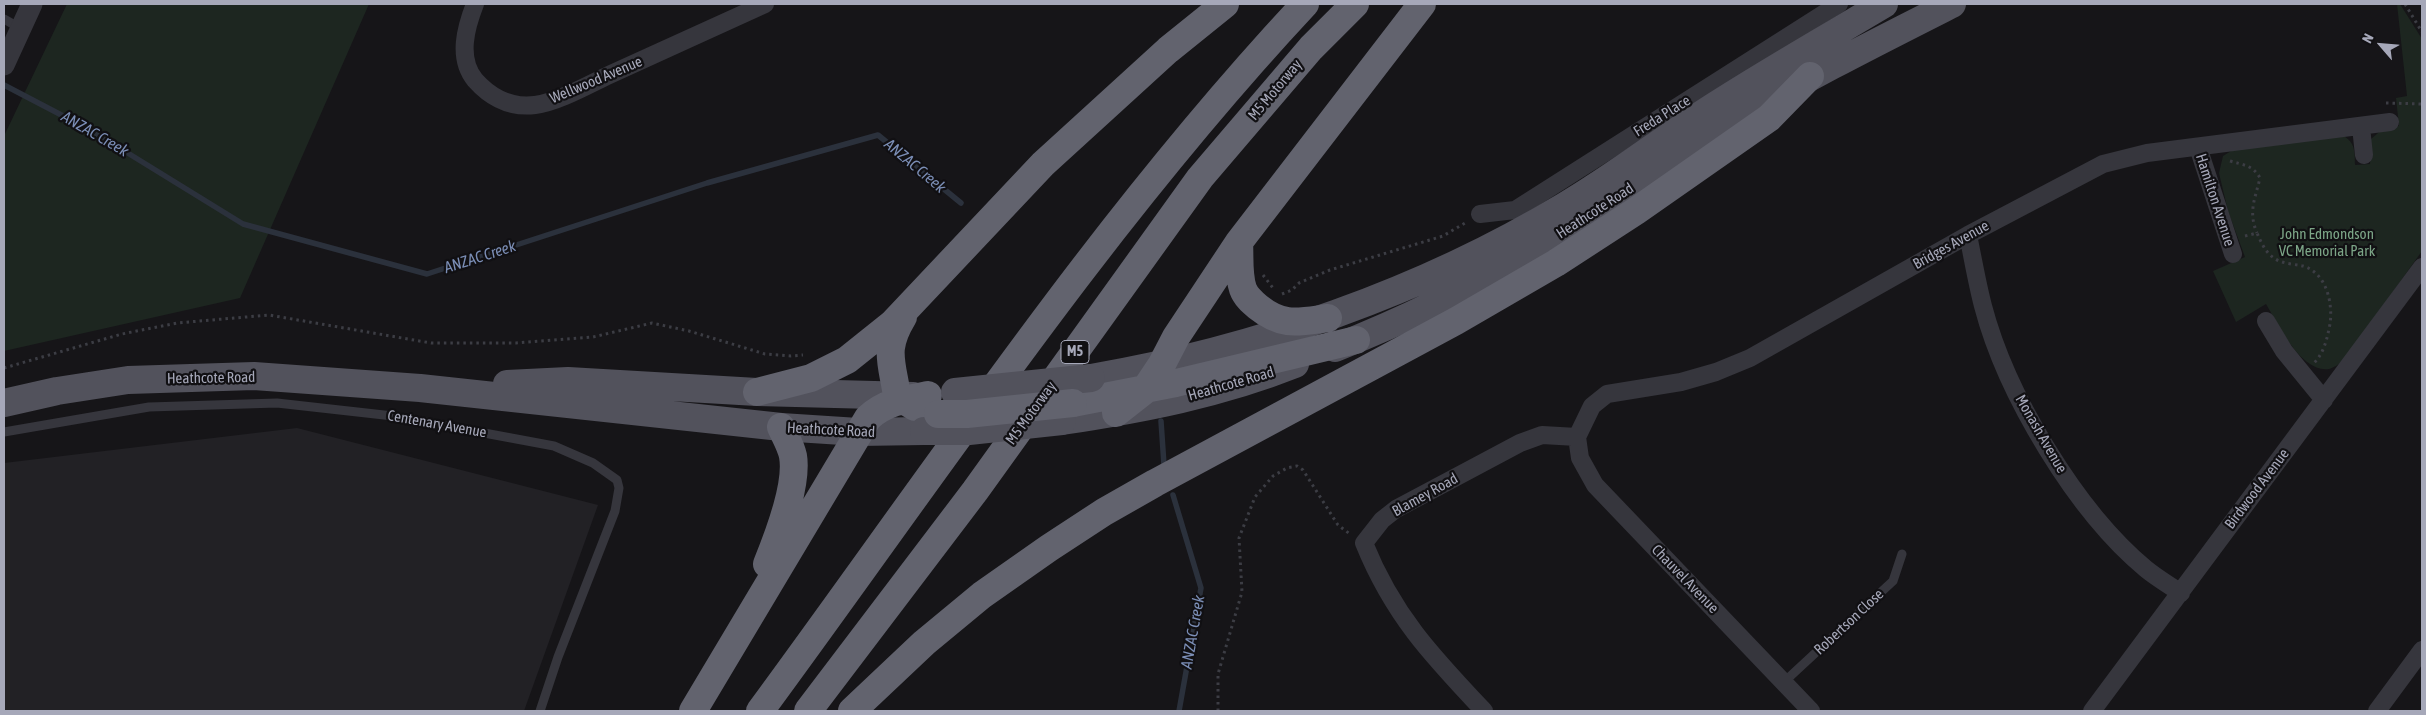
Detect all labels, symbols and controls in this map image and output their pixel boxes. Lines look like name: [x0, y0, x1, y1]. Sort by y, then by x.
north arrow: [2356, 20, 2406, 70]
text: N: [2359, 31, 2377, 46]
street label: Wellwood Avenue: [547, 52, 645, 108]
street label: M5 Motorway: [1244, 56, 1306, 124]
street label: Freda Place: [1630, 91, 1694, 141]
water label: ANZAC Creek: [58, 107, 132, 161]
water label: ANZAC Creek: [880, 135, 950, 197]
street label: Hamilton Avenue: [2192, 152, 2238, 248]
street label: Heathcote Road: [1553, 179, 1637, 243]
street label: Bridges Avenue: [1910, 217, 1992, 273]
park label: John Edmondson VC Memorial Park: [2279, 225, 2375, 260]
water label: ANZAC Creek: [442, 236, 518, 278]
road number: M5: [1061, 341, 1089, 364]
street label: Heathcote Road: [1186, 363, 1276, 405]
street label: Heathcote Road: [167, 368, 255, 388]
street label: M5 Motorway: [1002, 378, 1060, 448]
street label: Monash Avenue: [2011, 392, 2071, 476]
street label: Centenary Avenue: [386, 406, 488, 442]
street label: Heathcote Road: [786, 419, 876, 441]
street label: Birdwood Avenue: [2221, 445, 2293, 533]
street label: Blamey Road: [1389, 470, 1461, 520]
street label: Chauvel Avenue: [1648, 541, 1722, 617]
street label: Robertson Close: [1811, 585, 1887, 659]
water label: ANZAC Creek: [1177, 594, 1209, 670]

